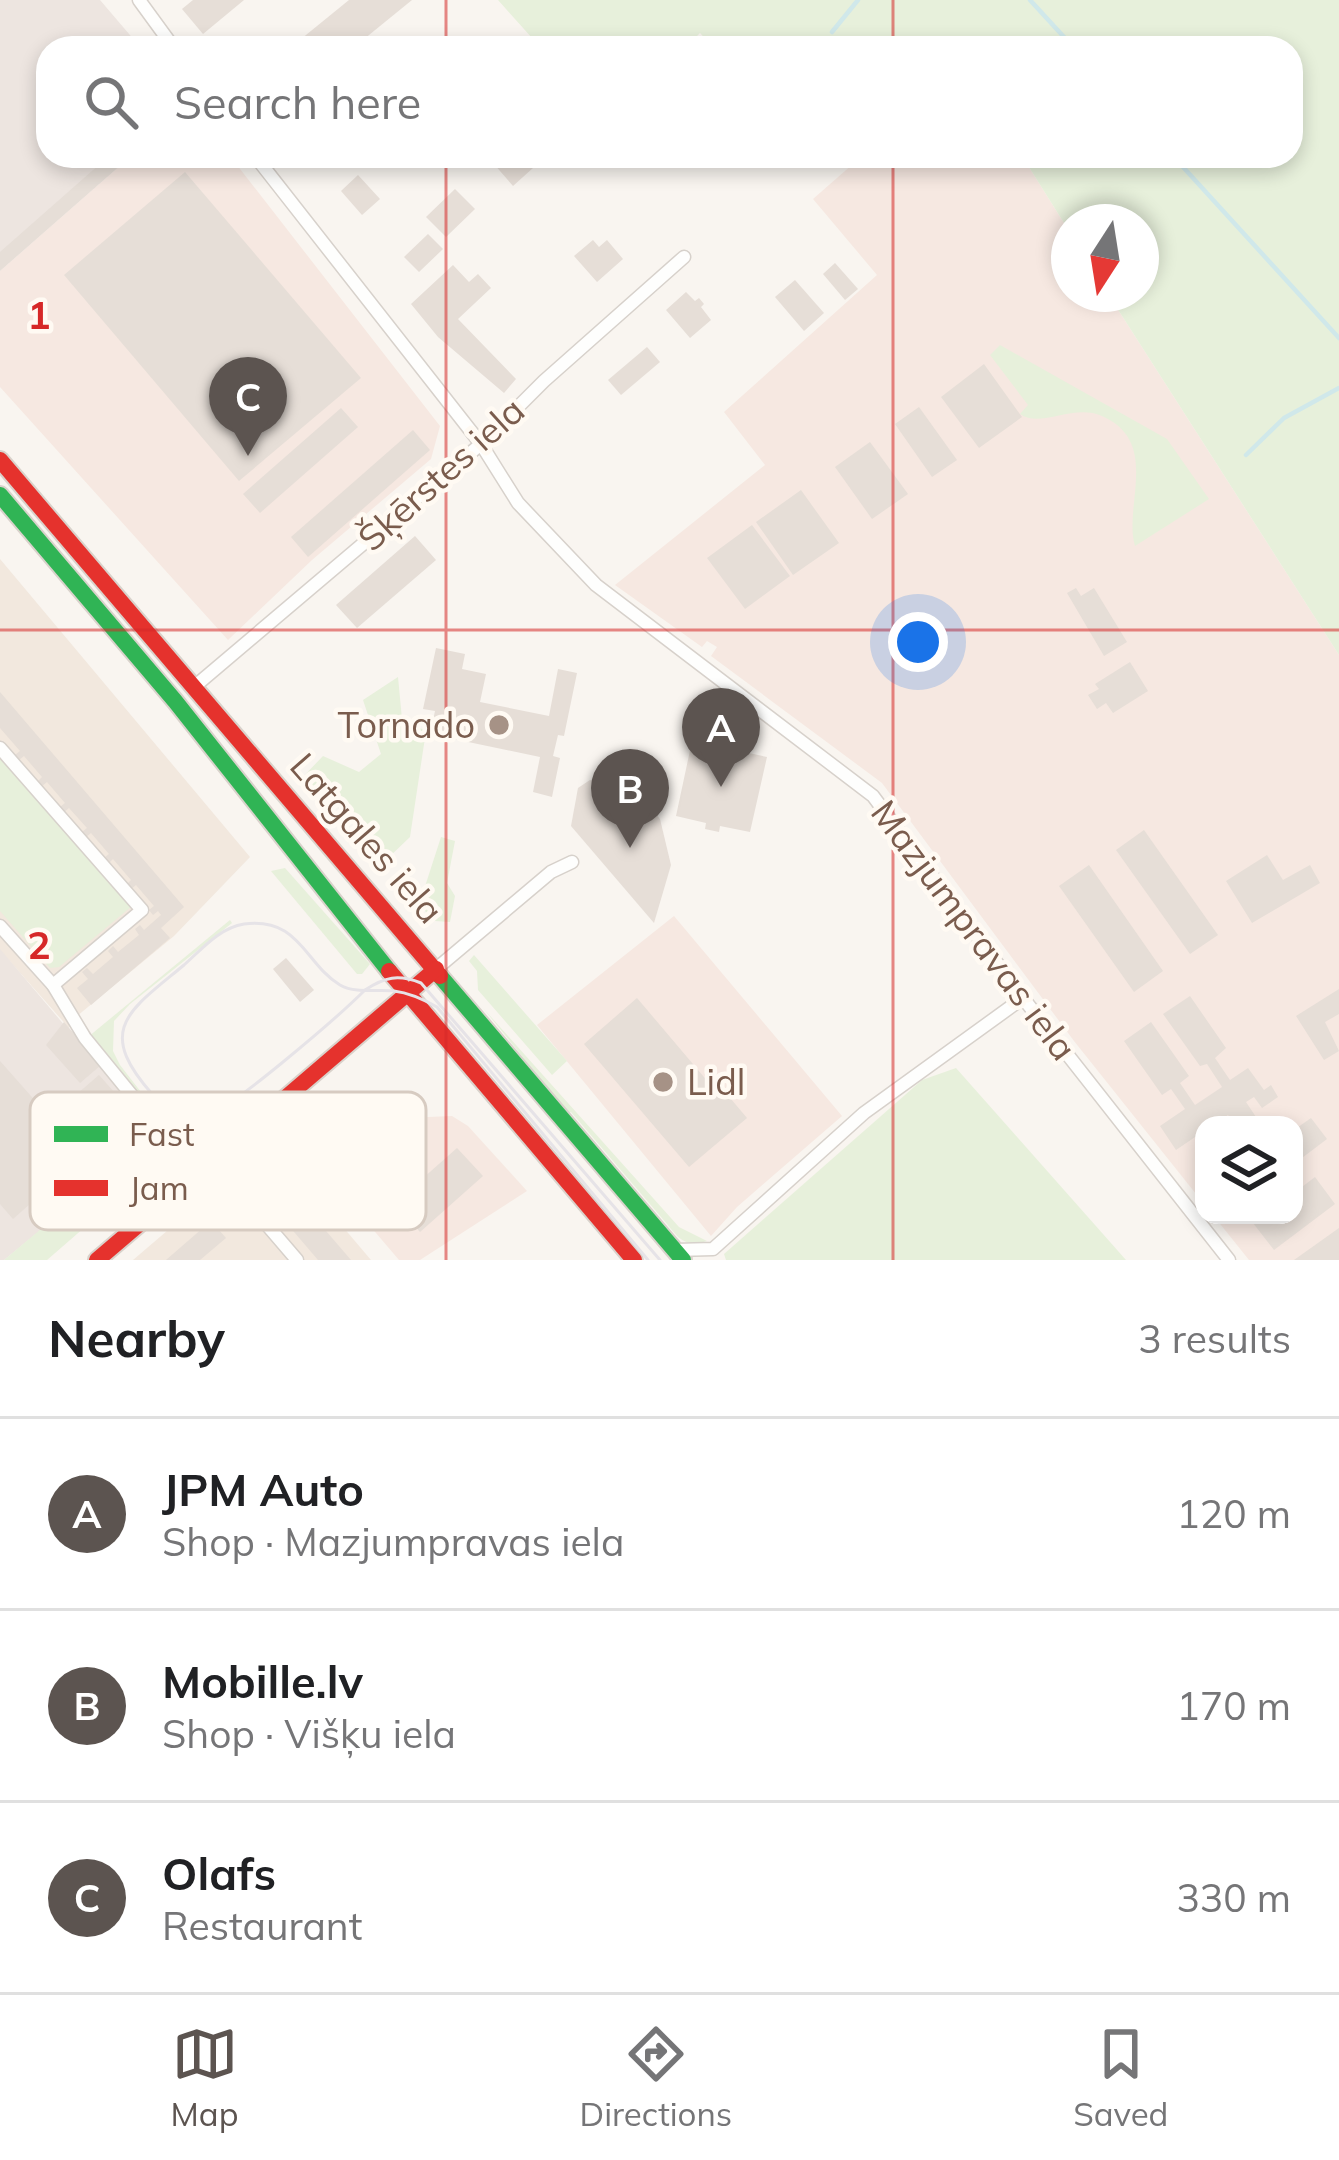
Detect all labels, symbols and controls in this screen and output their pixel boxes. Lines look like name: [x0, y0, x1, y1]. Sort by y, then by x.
search box: [36, 36, 1303, 168]
icon: search: [78, 69, 144, 135]
text: Search here: [174, 74, 421, 130]
north arrow: [1051, 204, 1159, 312]
text: 1: [27, 290, 51, 339]
pin: C: [209, 357, 287, 456]
street label: Šķērstes iela: [348, 387, 534, 561]
your location: [888, 612, 948, 672]
pin: A: [682, 688, 760, 787]
place label: Tornado: [338, 702, 475, 747]
marker: Tornado: [486, 712, 512, 738]
street label: Latgales iela: [281, 743, 453, 932]
pin: B: [591, 749, 669, 848]
street label: Mazjumpravas iela: [862, 791, 1087, 1069]
text: 2: [27, 920, 51, 969]
place label: Lidl: [687, 1059, 745, 1104]
marker: Lidl: [650, 1069, 676, 1095]
legend: [30, 1092, 426, 1230]
text: Fast: [129, 1113, 194, 1154]
map controls: [1195, 1116, 1303, 1224]
button: layers: [1195, 1116, 1303, 1224]
text: Jam: [129, 1167, 189, 1208]
text: Nearby: [48, 1306, 225, 1370]
text: 3 results: [1138, 1314, 1291, 1363]
text: JPM Auto: [162, 1461, 364, 1517]
text: A: [72, 1489, 102, 1538]
text: 120 m: [1176, 1489, 1291, 1538]
text: Shop · Mazjumpravas iela: [162, 1517, 624, 1566]
text: Mobille.lv: [162, 1653, 363, 1709]
text: B: [74, 1681, 100, 1730]
text: 170 m: [1176, 1681, 1291, 1730]
text: Shop · Višķu iela: [162, 1709, 456, 1758]
text: Olafs: [162, 1845, 276, 1901]
text: C: [74, 1873, 100, 1922]
text: 330 m: [1176, 1873, 1291, 1922]
text: Restaurant: [162, 1901, 362, 1950]
tab: Map: [171, 2021, 238, 2134]
tab: Directions: [580, 2021, 732, 2134]
tab: Saved: [1073, 2021, 1168, 2134]

